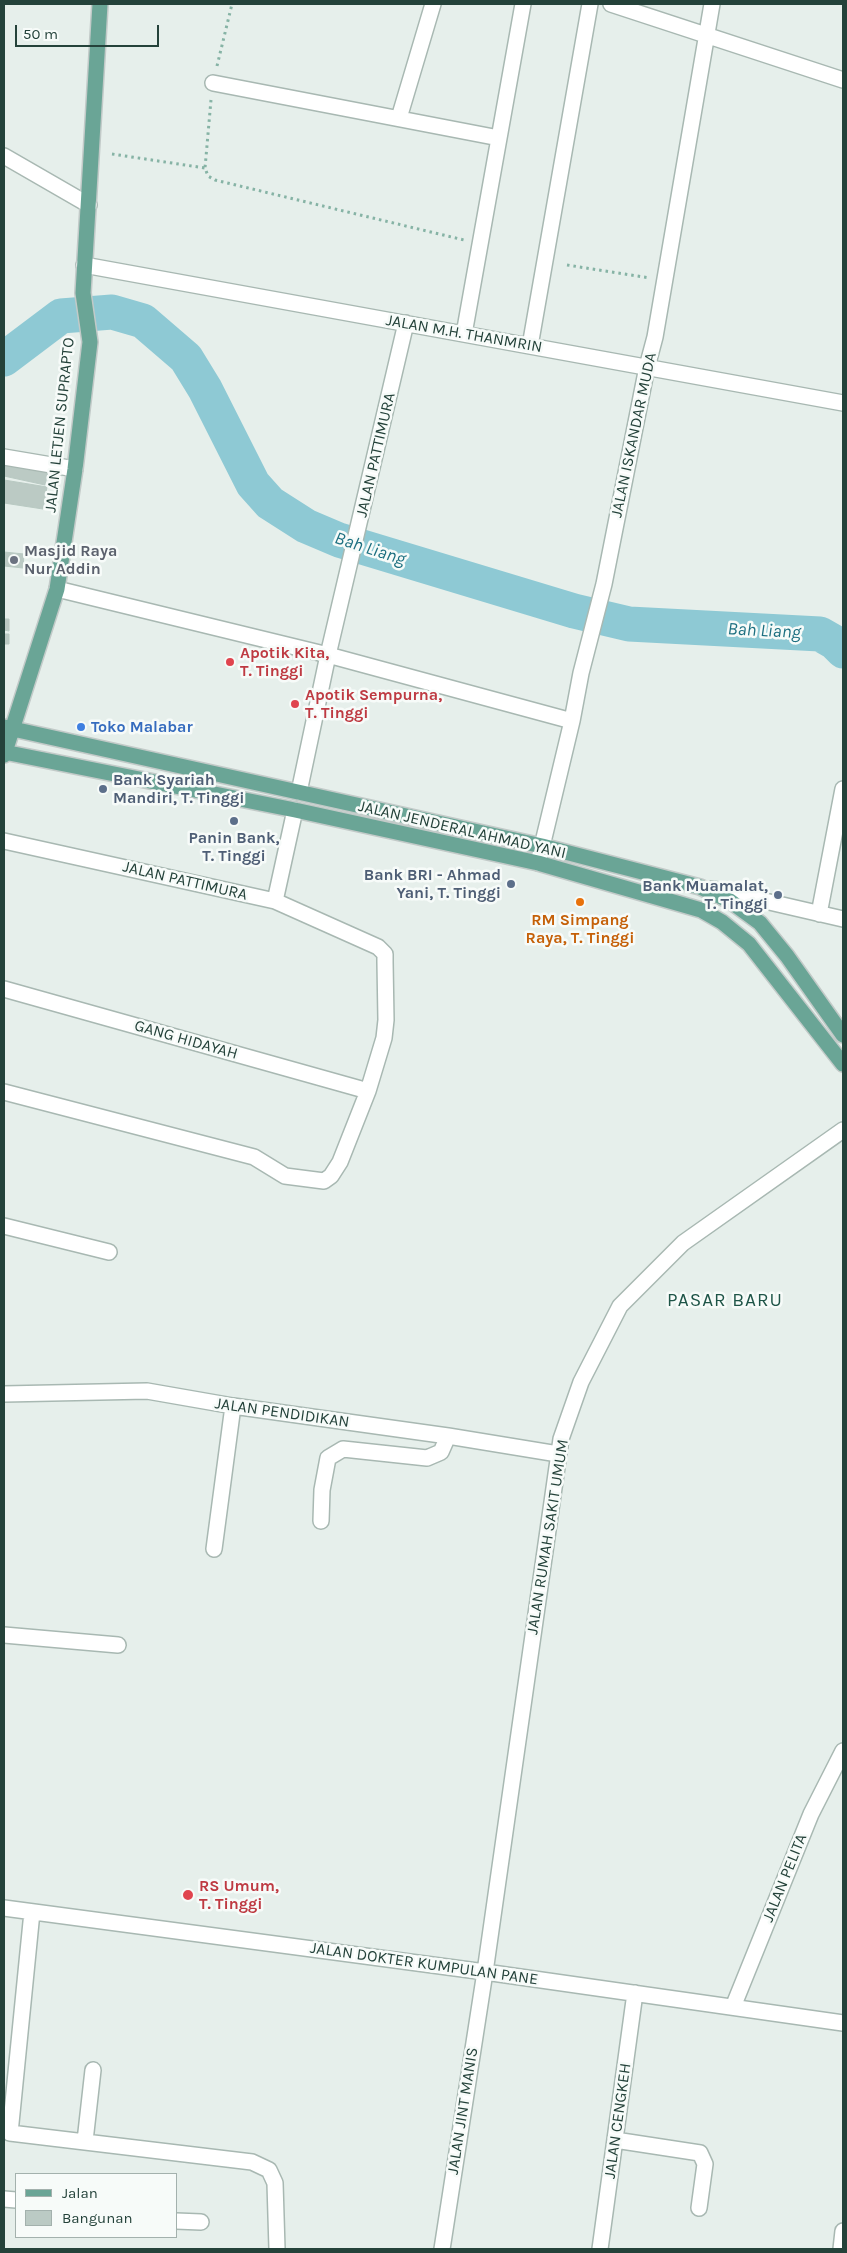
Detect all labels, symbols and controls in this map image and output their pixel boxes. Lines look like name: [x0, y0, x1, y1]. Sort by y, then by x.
scale bar: [18, 15, 161, 47]
text: 50 m: [23, 25, 58, 43]
street label: JALAN M.H. THANMRIN: [384, 311, 544, 357]
street label: JALAN LETJEN SUPRAPTO: [41, 337, 79, 513]
street label: JALAN ISKANDAR MUDA: [607, 351, 661, 519]
street label: JALAN PATTIMURA: [352, 391, 400, 519]
water label: Bah Liang: [332, 527, 408, 571]
place label: Masjid Raya Nur Addin: [24, 541, 117, 579]
marker: Masjid Raya Nur Addin: [8, 554, 20, 566]
water label: Bah Liang: [727, 618, 801, 644]
place label: Apotik Kita, T. Tinggi: [240, 643, 329, 681]
marker: Apotik Kita, T. Tinggi: [224, 656, 236, 668]
place label: Apotik Sempurna, T. Tinggi: [305, 685, 442, 723]
marker: Apotik Sempurna, T. Tinggi: [289, 698, 301, 710]
place label: Toko Malabar: [91, 717, 193, 737]
marker: Toko Malabar: [75, 721, 87, 733]
place label: Bank Syariah Mandiri, T. Tinggi: [113, 770, 245, 808]
marker: Bank Syariah Mandiri, T. Tinggi: [97, 783, 109, 795]
street label: JALAN JENDERAL AHMAD YANI: [356, 797, 568, 863]
marker: Panin Bank, T. Tinggi: [228, 815, 240, 827]
place label: Panin Bank, T. Tinggi: [188, 828, 280, 866]
street label: JALAN PATTIMURA: [121, 857, 249, 905]
place label: Bank BRI - Ahmad Yani, T. Tinggi: [364, 865, 501, 903]
place label: Bank Muamalat, T. Tinggi: [642, 876, 768, 914]
marker: Bank BRI - Ahmad Yani, T. Tinggi: [505, 878, 517, 890]
marker: Bank Muamalat, T. Tinggi: [772, 889, 784, 901]
marker: RM Simpang Raya, T. Tinggi: [574, 896, 586, 908]
place label: RM Simpang Raya, T. Tinggi: [526, 910, 634, 948]
street label: GANG HIDAYAH: [132, 1016, 240, 1064]
district label: PASAR BARU: [666, 1290, 784, 1312]
street label: JALAN PENDIDIKAN: [213, 1394, 351, 1432]
street label: JALAN RUMAH SAKIT UMUM: [523, 1438, 573, 1636]
street label: JALAN PELITA: [759, 1831, 811, 1925]
place label: RS Umum, T. Tinggi: [199, 1876, 279, 1914]
marker: RS Umum, T. Tinggi: [181, 1888, 195, 1902]
street label: JALAN DOKTER KUMPULAN PANE: [309, 1938, 539, 1990]
street label: JALAN JINT MANIS: [443, 2046, 483, 2176]
street label: JALAN CENGKEH: [600, 2062, 636, 2180]
legend: [15, 2173, 178, 2238]
text: Jalan: [62, 2184, 98, 2202]
text: Bangunan: [62, 2209, 133, 2227]

